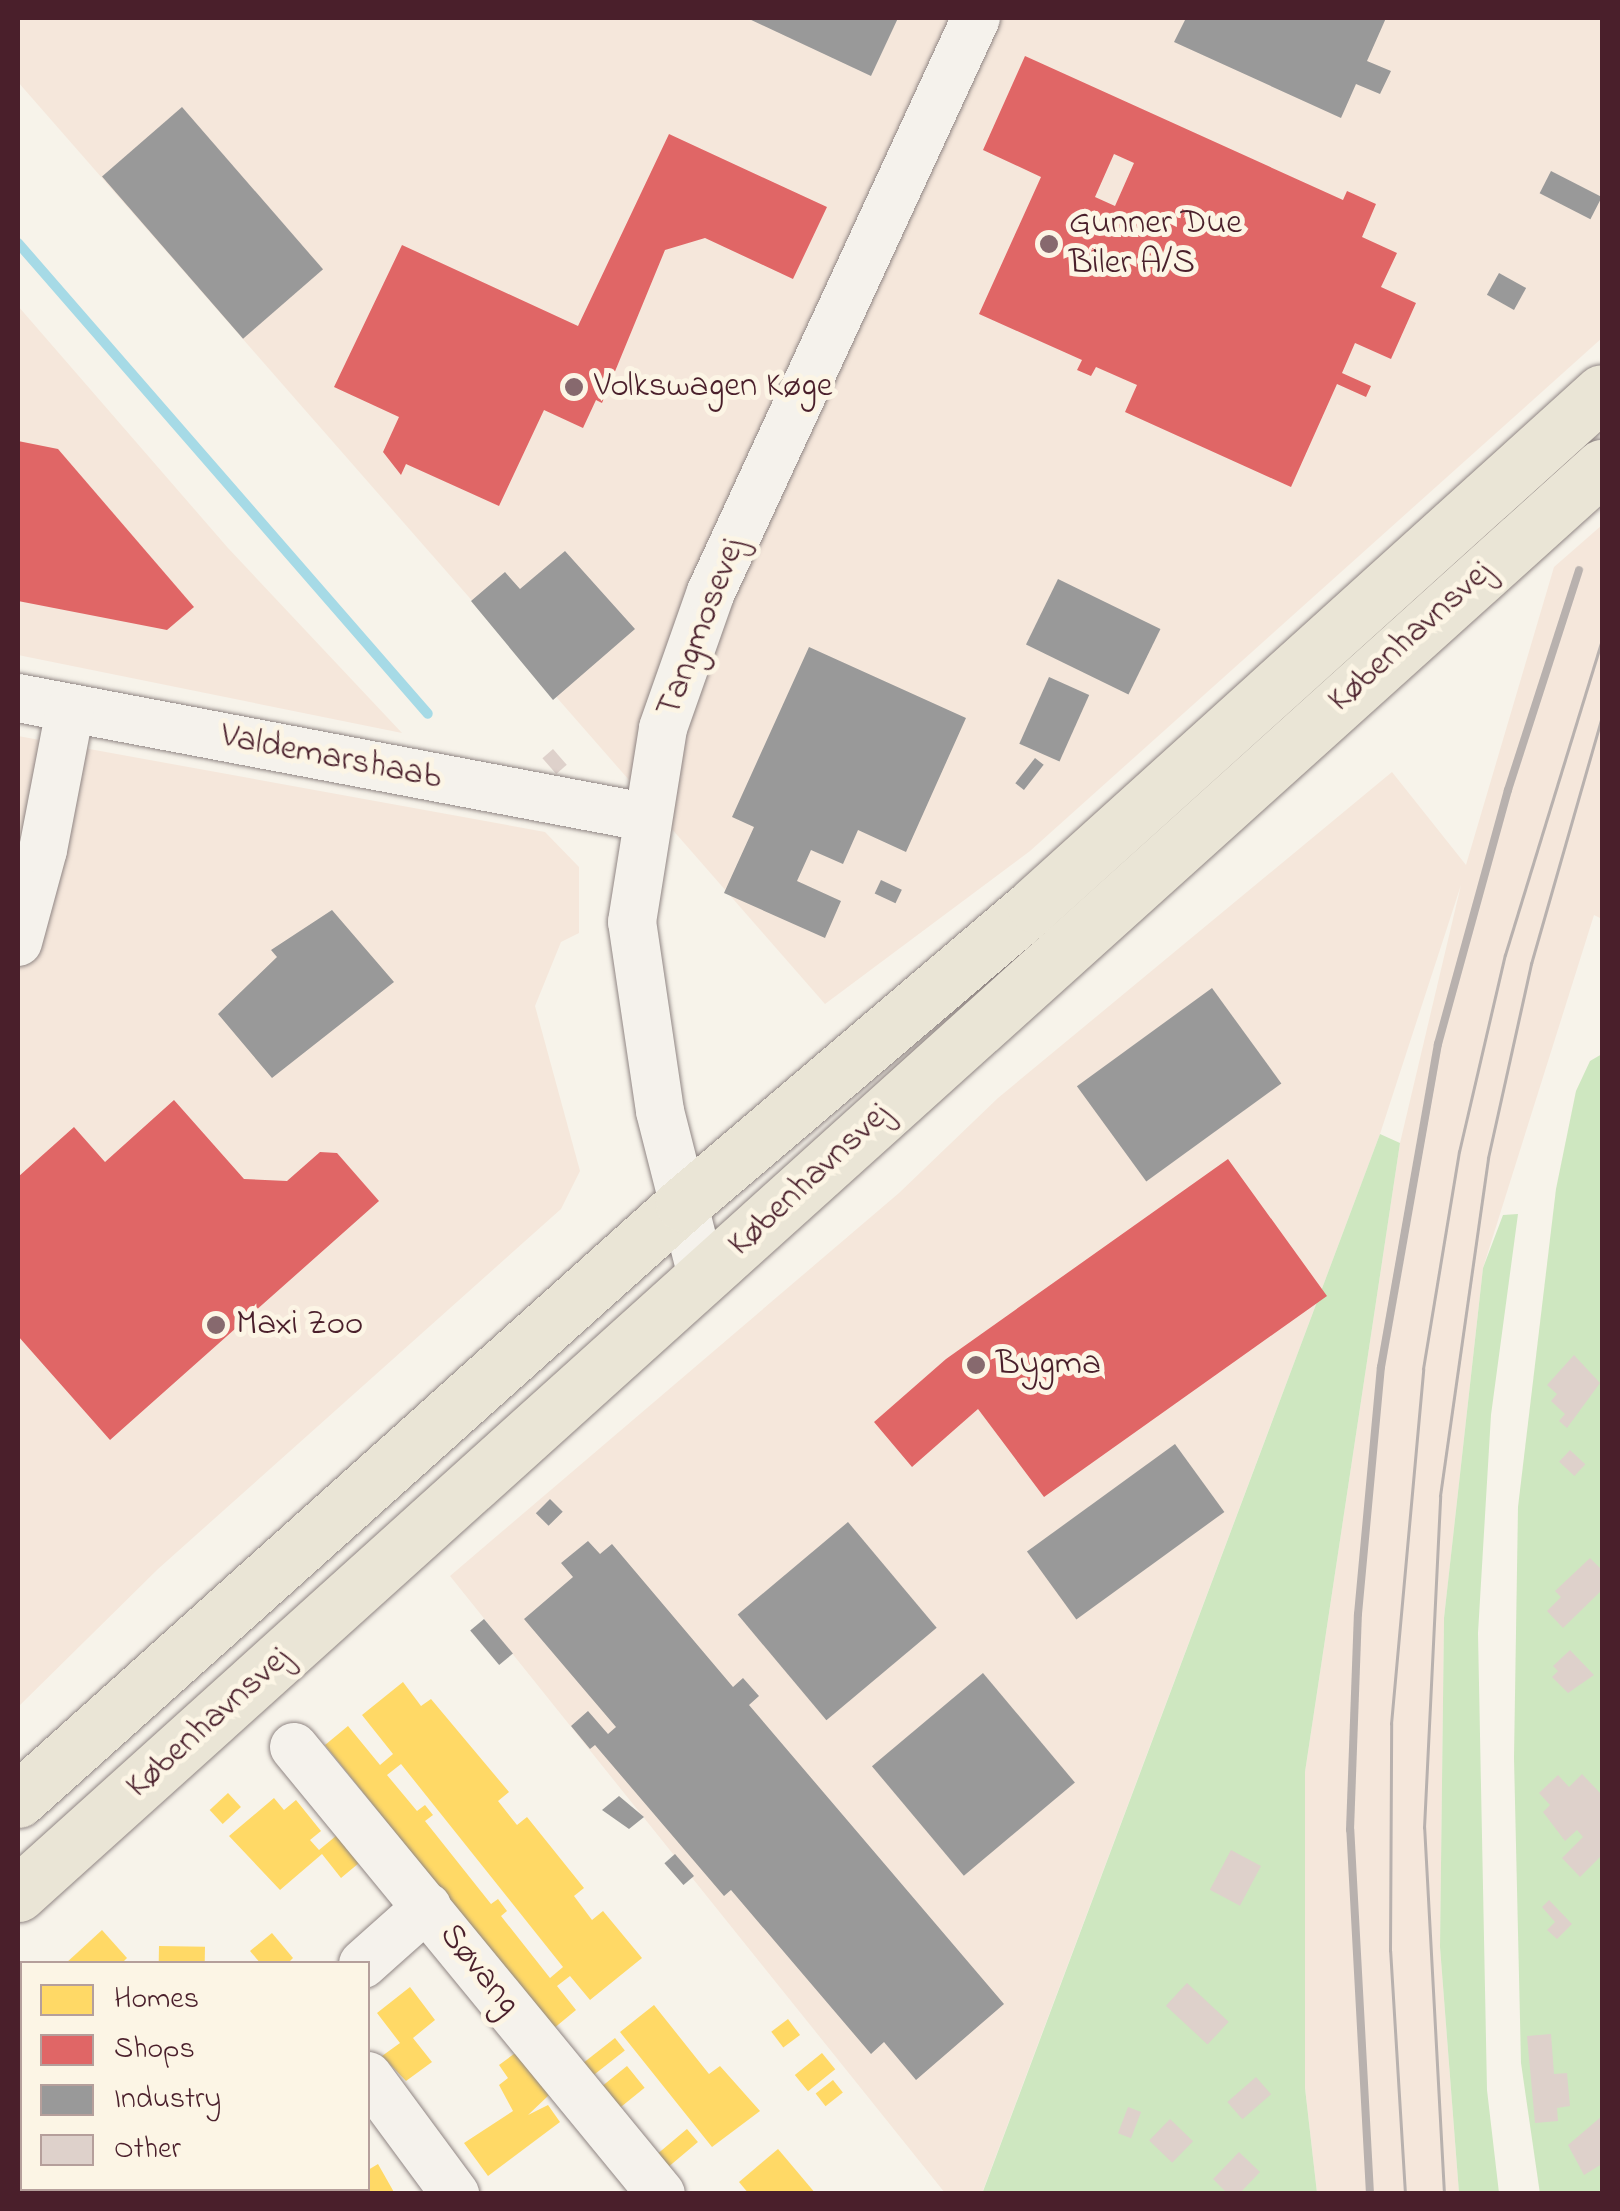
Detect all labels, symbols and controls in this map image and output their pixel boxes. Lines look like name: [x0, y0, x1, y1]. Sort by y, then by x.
place label: Gunner Due Biler A/S: [1069, 203, 1242, 285]
marker: Gunner Due Biler A/S: [1038, 233, 1060, 255]
place label: Volkswagen Køge: [594, 366, 833, 408]
marker: Volkswagen Køge: [563, 376, 585, 398]
street label: Tangmosevej: [649, 533, 755, 723]
street label: Københavnsvej: [1320, 552, 1502, 722]
street label: Valdemarshaab: [217, 716, 445, 800]
street label: Københavnsvej: [720, 1094, 900, 1266]
place label: Maxi Zoo: [236, 1304, 363, 1346]
marker: Maxi Zoo: [205, 1314, 227, 1336]
place label: Bygma: [996, 1344, 1101, 1386]
marker: Bygma: [965, 1354, 987, 1376]
street label: Københavnsvej: [118, 1638, 300, 1808]
street label: Søvang: [429, 1916, 529, 2024]
legend: [20, 1961, 370, 2191]
text: Homes: [114, 1978, 199, 2022]
text: Shops: [114, 2028, 195, 2072]
text: Industry: [114, 2078, 221, 2122]
text: Other: [114, 2128, 181, 2172]

